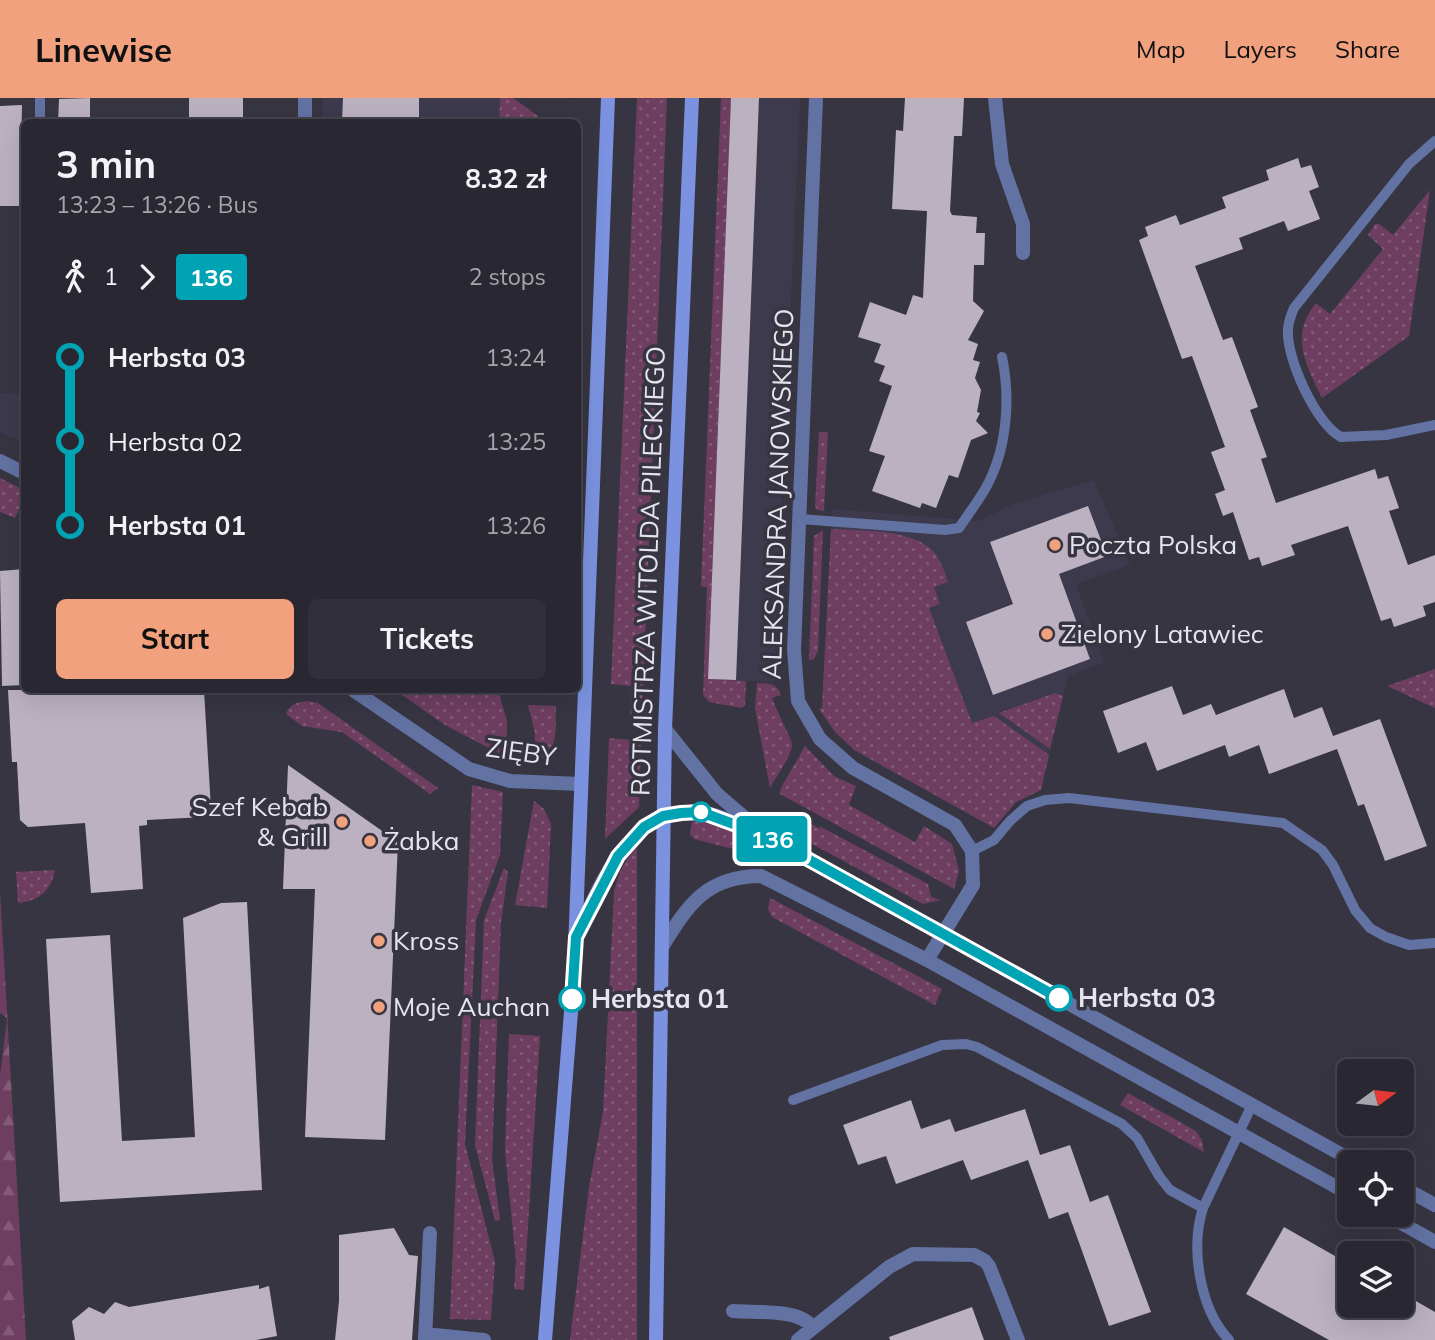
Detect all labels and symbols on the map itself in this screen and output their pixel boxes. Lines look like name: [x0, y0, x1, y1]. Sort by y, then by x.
street label: ALEKSANDRA JANOWSKIEGO: [755, 308, 800, 680]
street label: ROTMISTRZA WITOLDA PILECKIEGO: [623, 346, 672, 796]
place label: Poczta Polska: [1069, 528, 1237, 561]
marker: Poczta Polska: [1047, 537, 1063, 553]
place label: Zielony Latawiec: [1061, 617, 1264, 650]
marker: Zielony Latawiec: [1039, 626, 1055, 642]
street label: ZIĘBY: [484, 730, 560, 773]
place label: Szef Kebab & Grill: [192, 790, 328, 853]
unlabelled marker: [691, 802, 711, 822]
marker: Szef Kebab & Grill: [334, 814, 350, 830]
line badge: 136: [732, 816, 812, 862]
place label: Żabka: [384, 824, 459, 857]
marker: Żabka: [362, 833, 378, 849]
place label: Kross: [393, 924, 459, 957]
marker: Kross: [371, 933, 387, 949]
place label: Herbsta 03: [1078, 981, 1216, 1014]
place label: Herbsta 01: [591, 982, 729, 1015]
marker: Herbsta 03: [1046, 985, 1072, 1011]
marker: Herbsta 01: [559, 986, 585, 1012]
place label: Moje Auchan: [393, 990, 550, 1023]
marker: Moje Auchan: [371, 999, 387, 1015]
north arrow: [1337, 1059, 1414, 1136]

